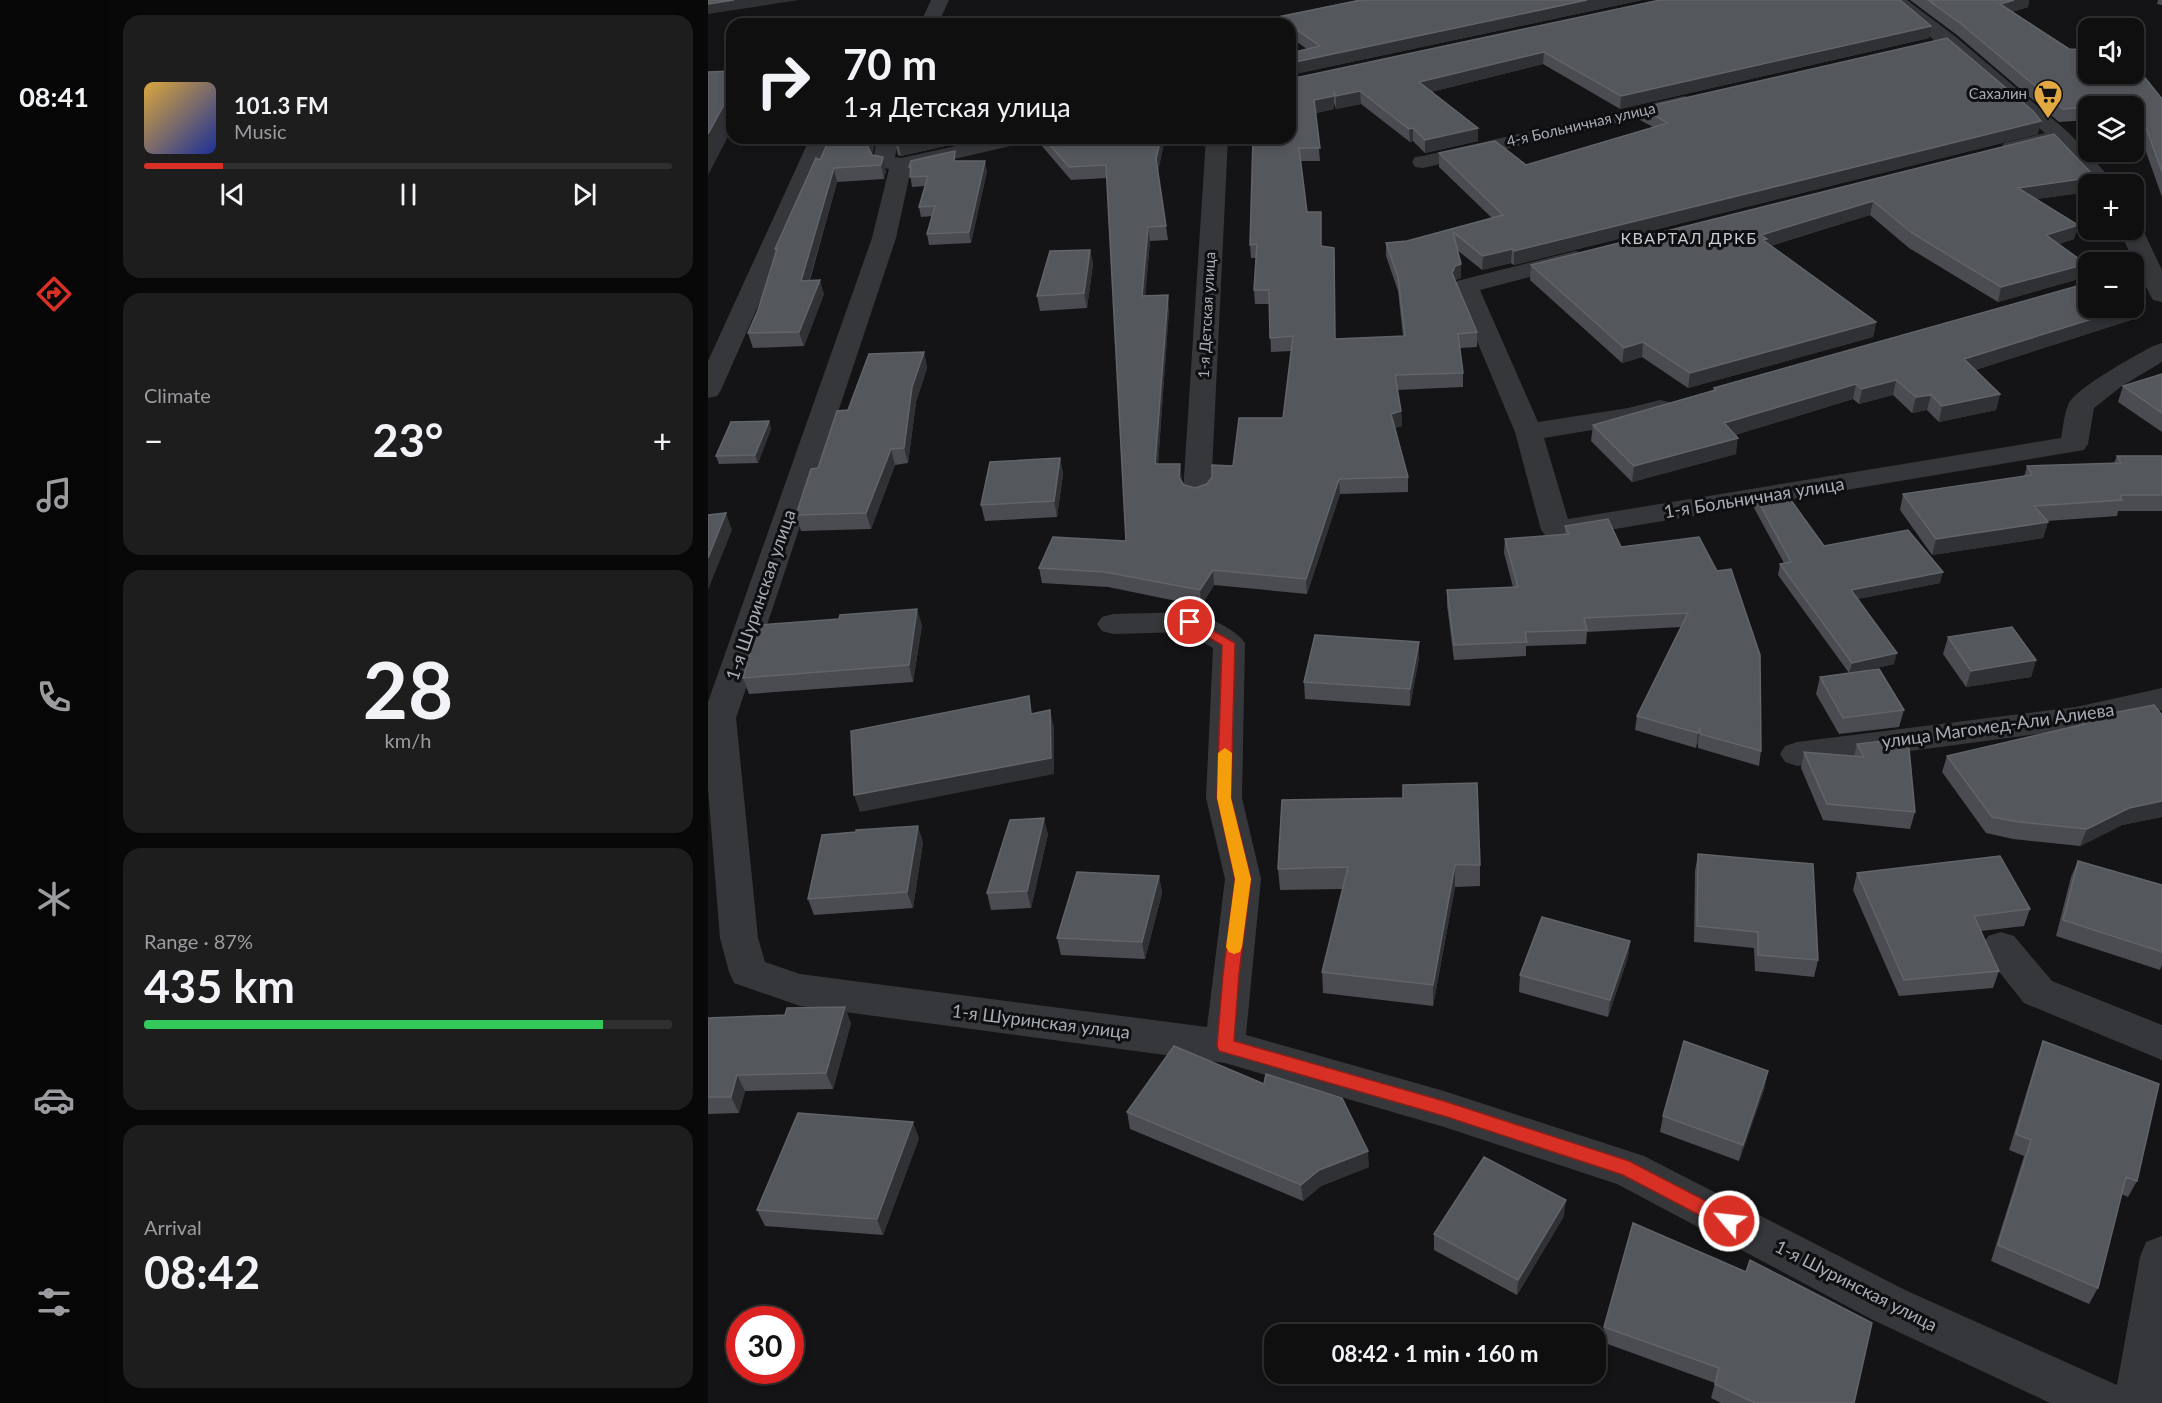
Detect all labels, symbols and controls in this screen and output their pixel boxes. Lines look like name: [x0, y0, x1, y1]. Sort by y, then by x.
map controls: [2078, 18, 2144, 318]
button: sound: [2078, 18, 2144, 84]
text: 70 m: [843, 39, 937, 89]
icon: right: [744, 42, 822, 120]
supermarket icon: Сахалин: [2032, 78, 2064, 120]
text: 08:41: [19, 80, 89, 113]
place label: Сахалин: [1969, 84, 2027, 102]
text: 1-я Детская улица: [843, 90, 1071, 123]
text: 101.3 FM: [234, 92, 329, 119]
button: layers: [2078, 96, 2144, 162]
street label: 4-я Больничная улица: [1505, 98, 1657, 150]
text: Music: [234, 119, 287, 143]
button: +: [2078, 174, 2144, 240]
icon: previous: [216, 178, 249, 211]
icon: pause: [392, 178, 425, 211]
icon: next: [568, 178, 601, 211]
district label: КВАРТАЛ ДРКБ: [1620, 228, 1758, 247]
street label: 1-я Детская улица: [1194, 251, 1218, 379]
button: −: [2078, 252, 2144, 318]
icon: directions: [33, 273, 75, 315]
text: Climate: [144, 383, 211, 407]
text: 23°: [373, 413, 443, 467]
text: −: [144, 420, 163, 460]
text: +: [653, 420, 672, 460]
street label: 1-я Больничная улица: [1662, 472, 1846, 522]
icon: music: [33, 474, 75, 516]
street label: 1-я Шуринская улица: [720, 506, 800, 683]
pin: [1164, 596, 1215, 647]
icon: arrive: [1173, 605, 1206, 638]
text: 28: [363, 642, 453, 736]
icon: phone: [33, 676, 75, 718]
street label: улица Магомед-Али Алиева: [1880, 698, 2116, 752]
text: km/h: [385, 728, 431, 752]
icon: climate: [33, 878, 75, 920]
text: Range · 87%: [144, 929, 253, 953]
text: 435 km: [144, 959, 295, 1013]
street label: 1-я Шуринская улица: [951, 999, 1131, 1043]
icon: car: [33, 1079, 75, 1121]
position arrow: [1697, 1189, 1761, 1253]
text: Arrival: [144, 1215, 202, 1239]
street label: 1-я Шуринская улица: [1772, 1235, 1941, 1336]
text: 08:42: [144, 1245, 260, 1299]
icon: filters: [33, 1281, 75, 1323]
speed limit sign: 30: [726, 1306, 804, 1384]
text: 08:42 · 1 min · 160 m: [1332, 1340, 1538, 1367]

